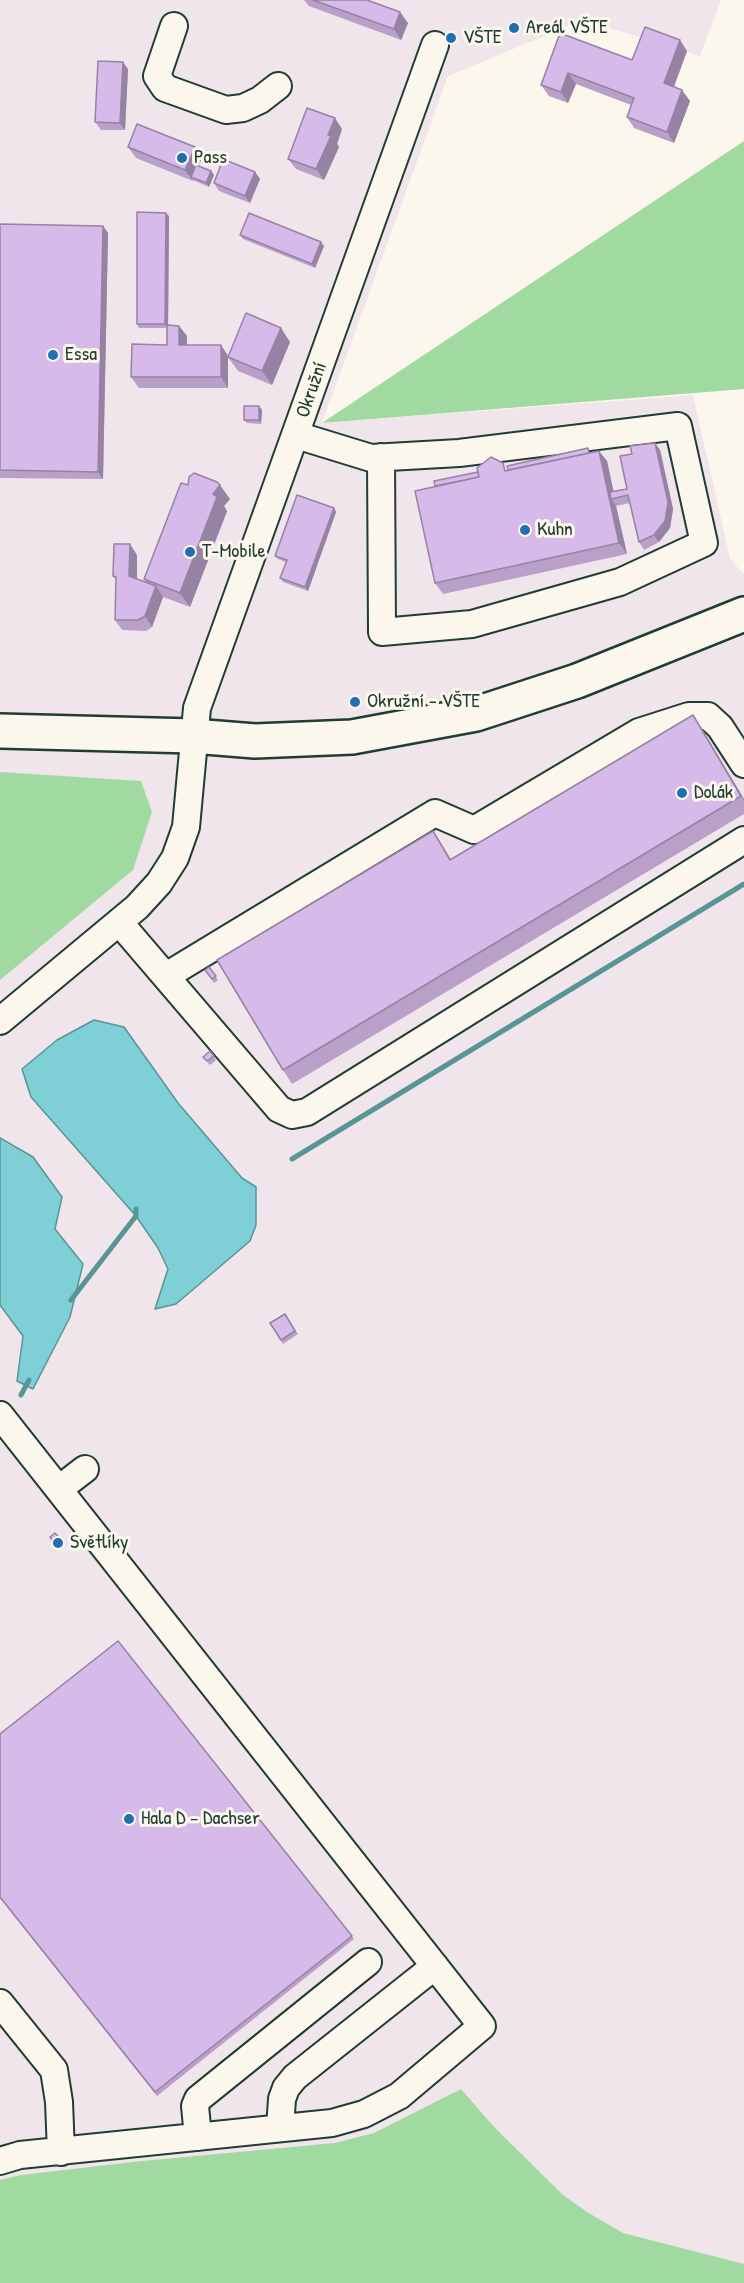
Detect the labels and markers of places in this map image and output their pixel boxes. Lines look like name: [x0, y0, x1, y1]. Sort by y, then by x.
place label: Areál VŠTE: [526, 16, 608, 40]
marker: Areál VŠTE: [507, 21, 521, 35]
place label: VŠTE: [463, 26, 502, 50]
marker: VŠTE: [444, 31, 458, 45]
place label: Pass: [194, 146, 227, 170]
marker: Pass: [175, 151, 189, 165]
place label: Essa: [65, 343, 97, 367]
marker: Essa: [46, 348, 60, 362]
place label: Kuhn: [537, 518, 573, 542]
marker: Kuhn: [518, 523, 532, 537]
place label: T-Mobile: [202, 540, 265, 564]
marker: T-Mobile: [183, 545, 197, 559]
place label: Okružní - VŠTE: [367, 690, 480, 714]
marker: Okružní - VŠTE: [348, 695, 362, 709]
place label: Dolák: [694, 781, 733, 805]
marker: Dolák: [675, 786, 689, 800]
place label: Světlíky: [70, 1531, 129, 1555]
marker: Světlíky: [51, 1536, 65, 1550]
place label: Hala D – Dachser: [141, 1807, 260, 1831]
marker: Hala D – Dachser: [122, 1812, 136, 1826]

